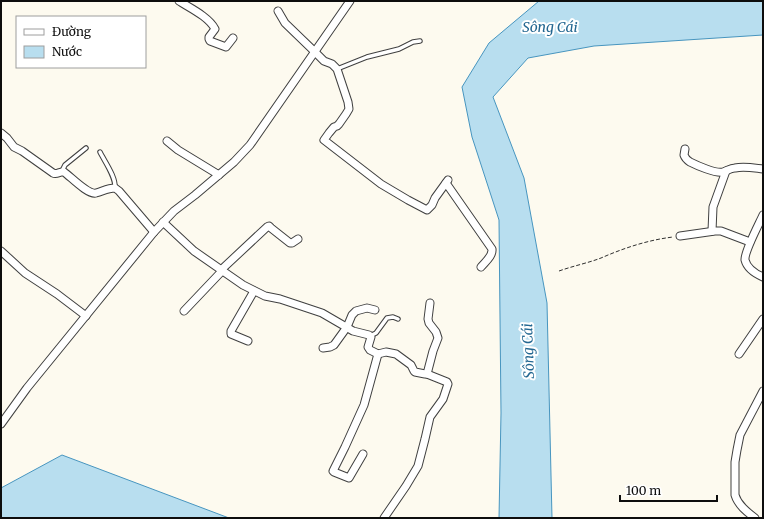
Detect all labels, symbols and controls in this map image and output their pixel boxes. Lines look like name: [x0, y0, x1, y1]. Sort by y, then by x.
legend: [16, 16, 146, 68]
water label: Sông Cái: [522, 18, 578, 36]
text: Đường: [52, 24, 92, 39]
text: Nước: [52, 44, 82, 59]
water label: Sông Cái: [518, 323, 538, 379]
scale bar: [620, 477, 717, 503]
text: 100 m: [626, 483, 661, 498]

